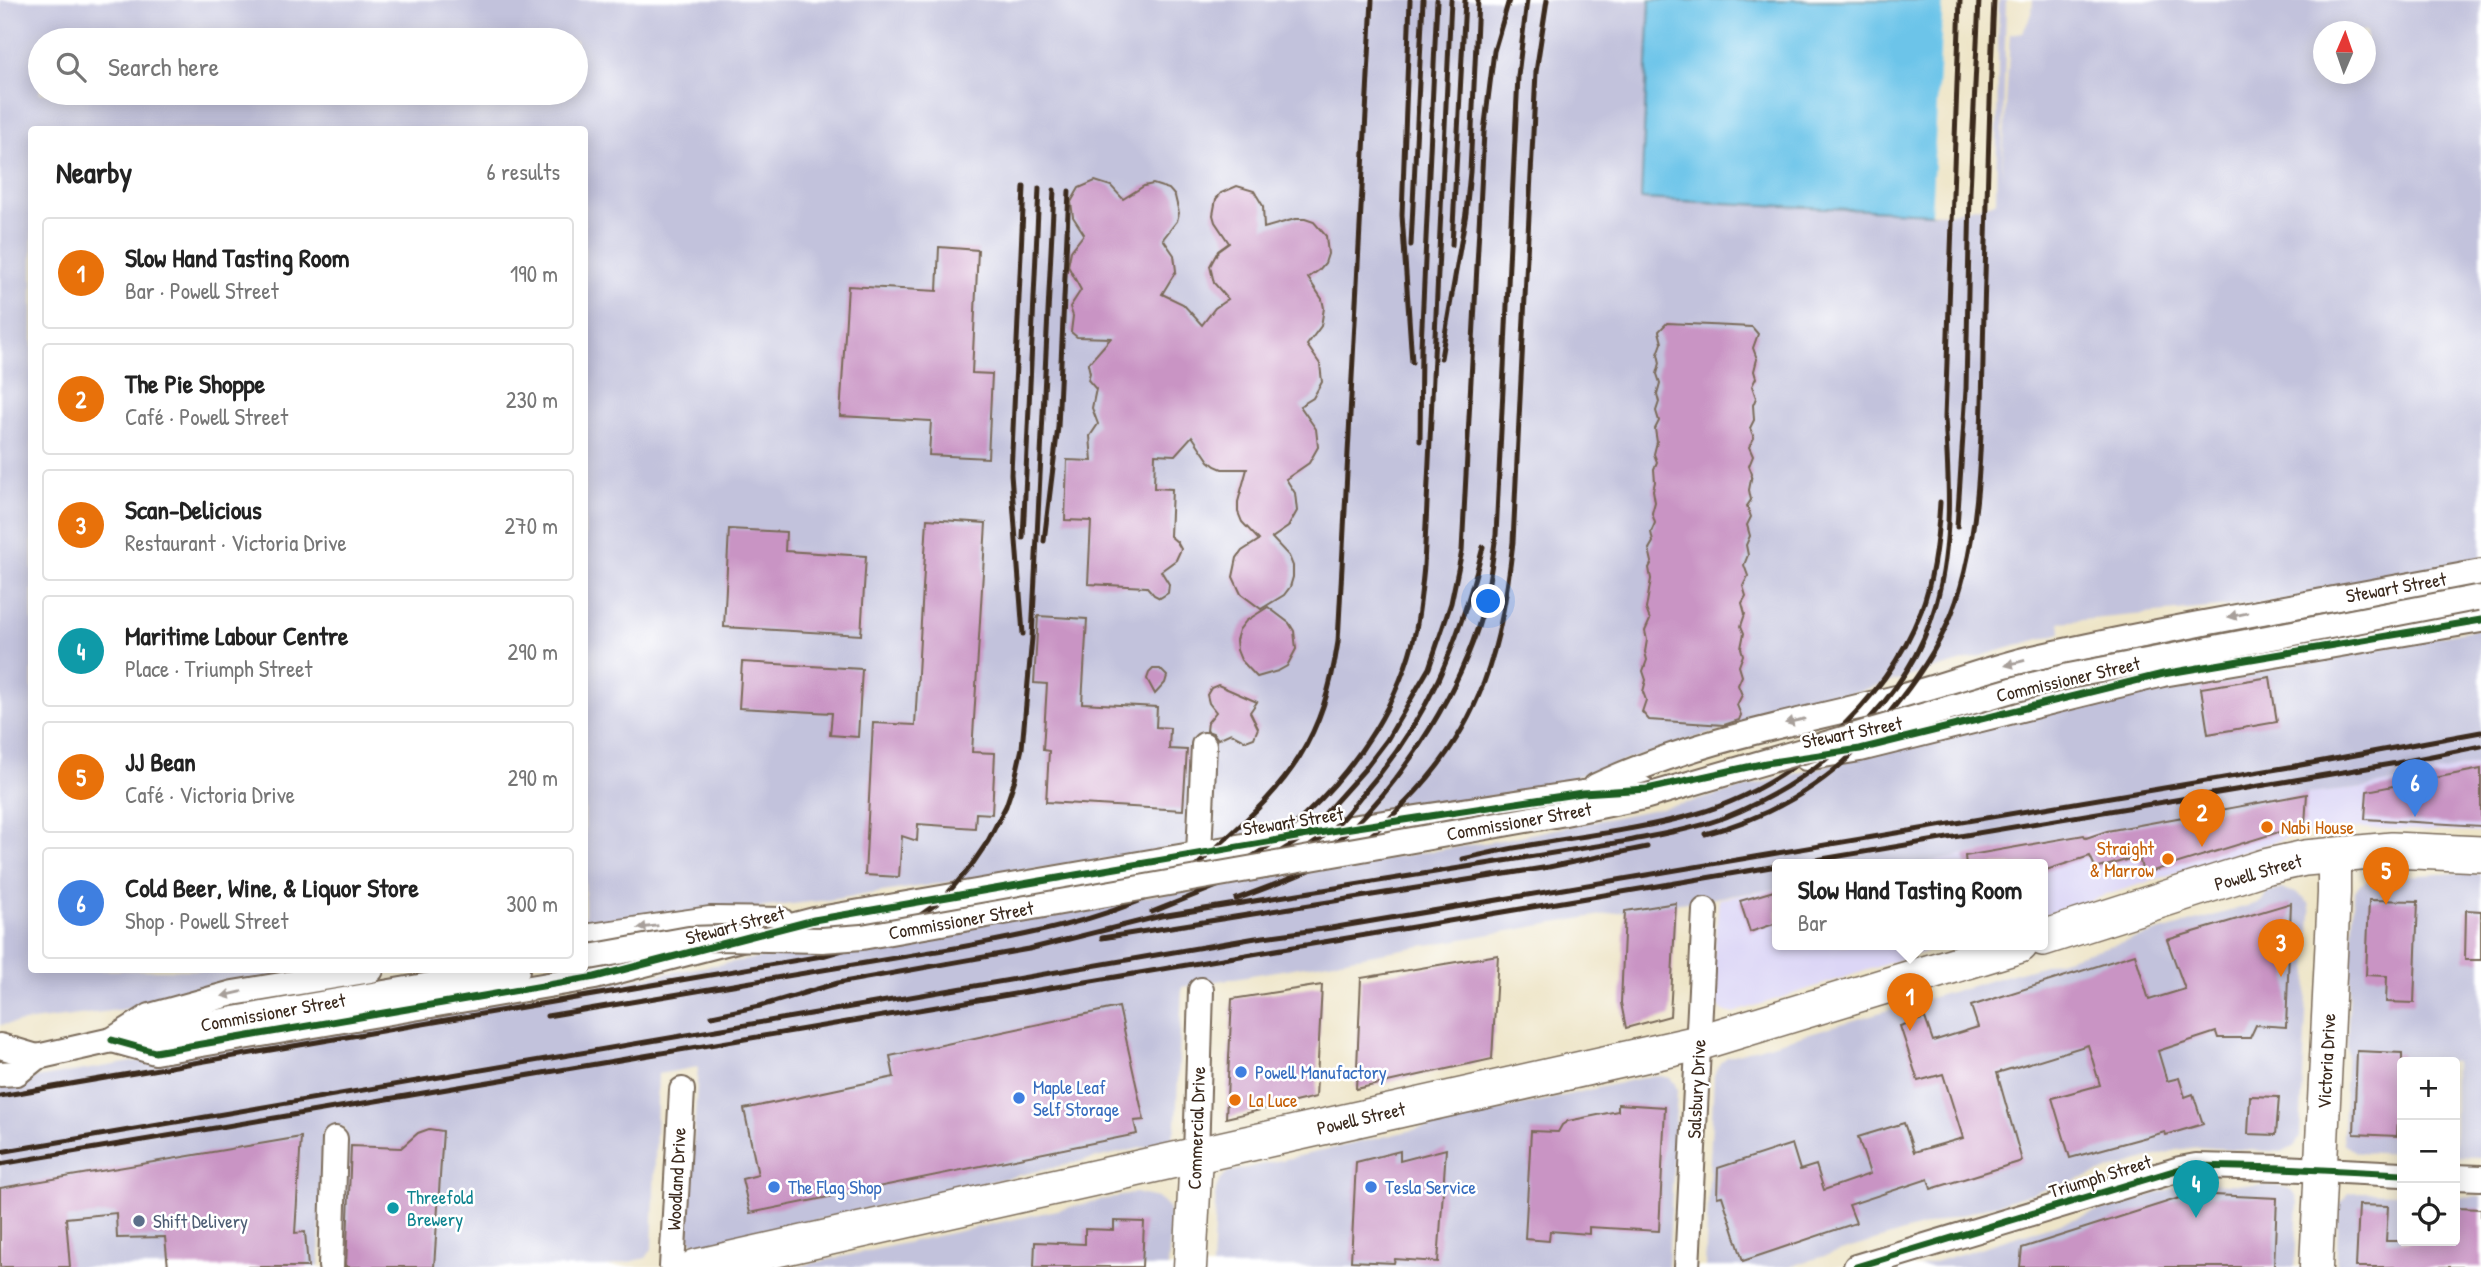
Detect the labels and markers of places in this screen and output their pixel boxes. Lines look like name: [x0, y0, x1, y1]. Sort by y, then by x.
pin: 6: [2392, 759, 2438, 817]
pin: 2: [2179, 789, 2225, 847]
place label: Nabi House: [2281, 814, 2354, 840]
marker: Nabi House: [2259, 819, 2275, 835]
place label: Straight & Marrow: [2090, 835, 2154, 883]
pin: 5: [2363, 847, 2409, 905]
marker: Straight & Marrow: [2160, 851, 2176, 867]
pin: 3: [2258, 919, 2304, 977]
pin: 1: [1887, 973, 1933, 1031]
place label: Powell Manufactory: [1255, 1059, 1387, 1085]
marker: Powell Manufactory: [1233, 1064, 1249, 1080]
place label: Maple Leaf Self Storage: [1033, 1074, 1120, 1122]
place label: La Luce: [1249, 1087, 1298, 1113]
marker: Maple Leaf Self Storage: [1011, 1090, 1027, 1106]
marker: La Luce: [1227, 1092, 1243, 1108]
pin: 4: [2173, 1160, 2219, 1218]
place label: The Flag Shop: [788, 1174, 882, 1200]
place label: Tesla Service: [1385, 1174, 1476, 1200]
marker: The Flag Shop: [766, 1179, 782, 1195]
marker: Tesla Service: [1363, 1179, 1379, 1195]
place label: Threefold Brewery: [407, 1184, 474, 1232]
marker: Threefold Brewery: [385, 1200, 401, 1216]
place label: Shift Delivery: [153, 1208, 248, 1234]
marker: Shift Delivery: [131, 1213, 147, 1229]

